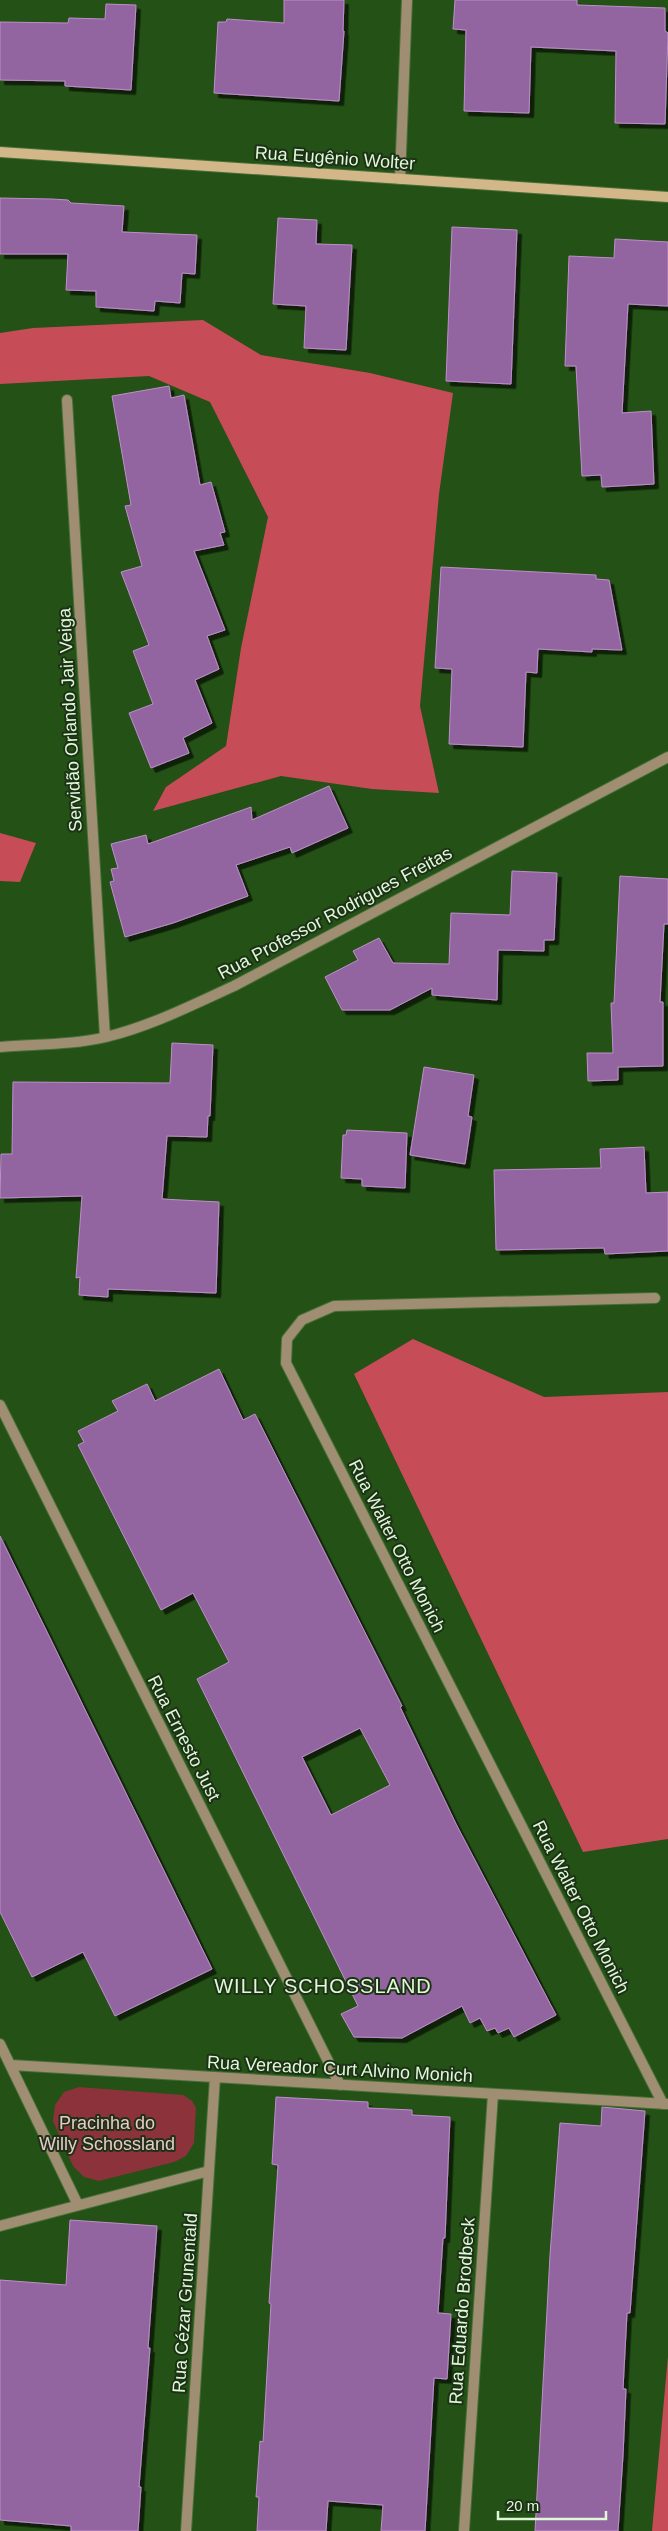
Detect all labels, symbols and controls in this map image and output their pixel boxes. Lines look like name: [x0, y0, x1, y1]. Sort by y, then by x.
street label: Rua Eugênio Wolter: [254, 142, 416, 174]
street label: Servidão Orlando Jair Veiga: [54, 607, 86, 832]
street label: Rua Professor Rodrigues Freitas: [215, 843, 455, 983]
street label: Rua Walter Otto Monich: [345, 1456, 449, 1636]
street label: Rua Ernesto Just: [144, 1672, 224, 1804]
street label: Rua Walter Otto Monich: [529, 1817, 633, 1997]
district label: WILLY SCHOSSLAND: [214, 1975, 432, 1997]
street label: Rua Vereador Curt Alvino Monich: [207, 2052, 473, 2086]
park label: Pracinha do Willy Schossland: [39, 2113, 175, 2154]
street label: Rua Cézar Grunentald: [169, 2212, 201, 2394]
street label: Rua Eduardo Brodbeck: [445, 2216, 479, 2405]
scale bar: [498, 2488, 606, 2520]
text: 20 m: [506, 2497, 539, 2514]

